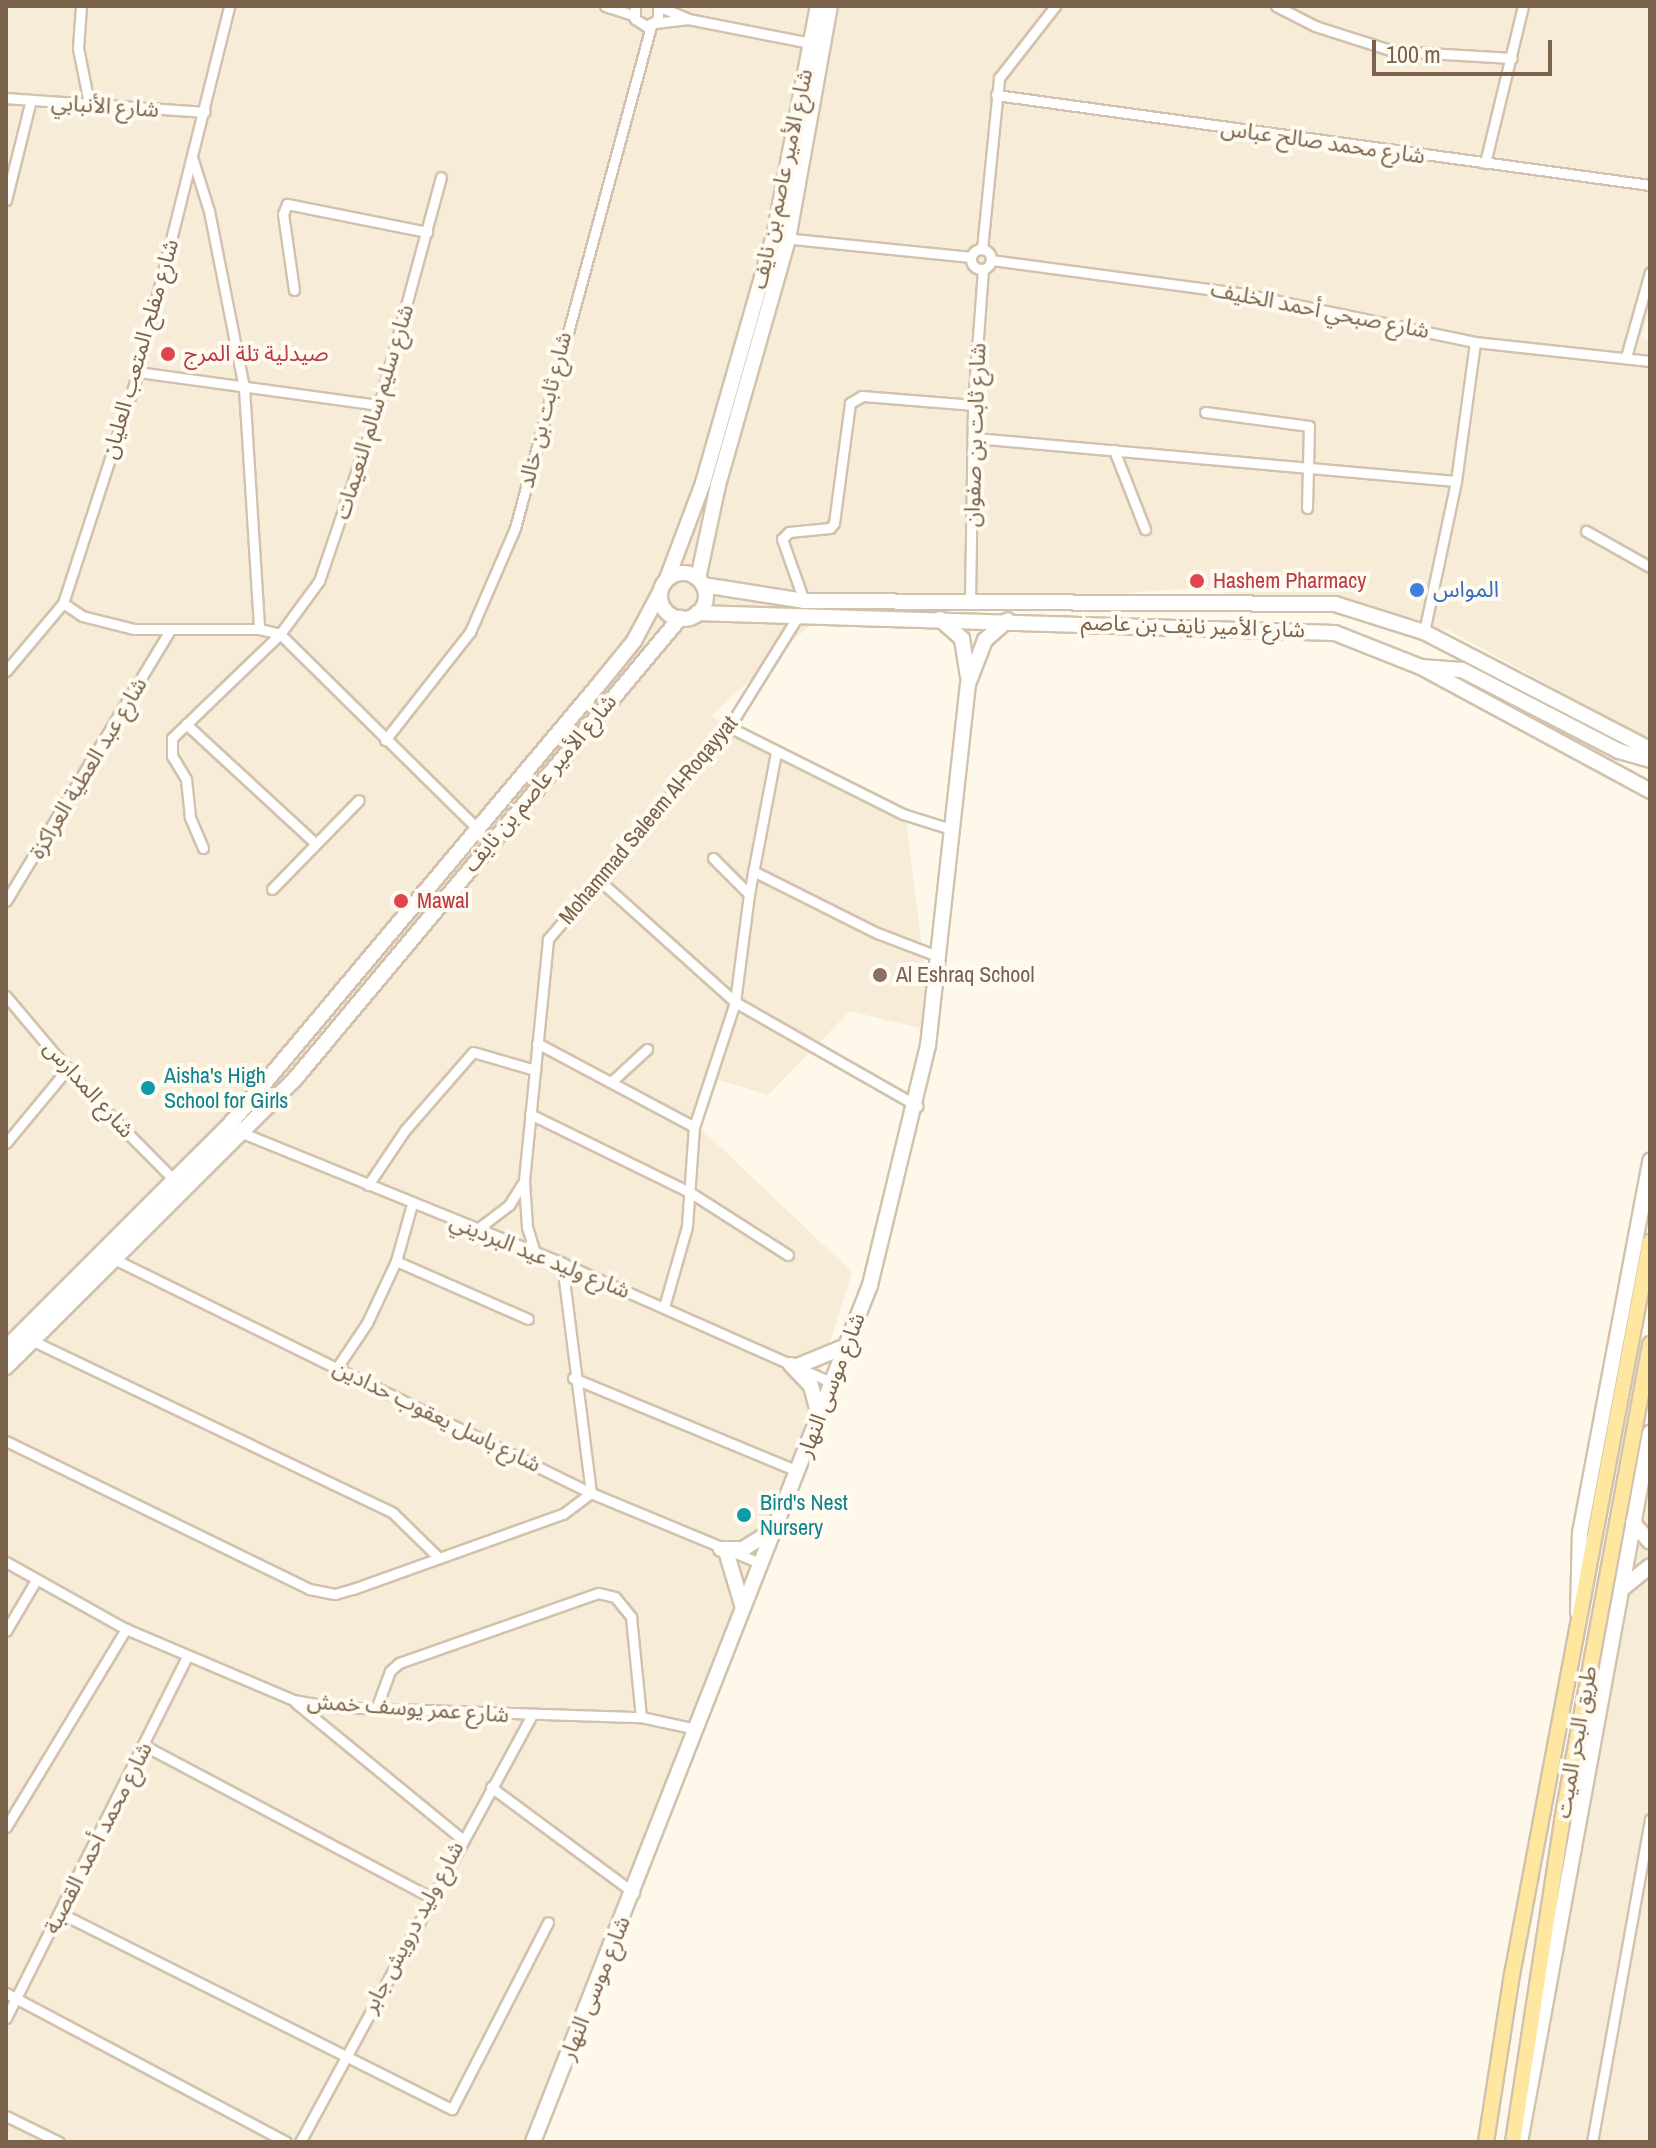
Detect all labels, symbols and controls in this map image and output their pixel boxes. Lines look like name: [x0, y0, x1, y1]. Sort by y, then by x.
scale bar: [1376, 24, 1556, 74]
text: 100 m: [1386, 38, 1441, 70]
street label: شارع الأمير عاصم بن نايف: [746, 67, 818, 291]
street label: شارع الأنبابي: [50, 89, 160, 123]
street label: شارع محمد صالح عباس: [1219, 115, 1427, 169]
street label: شارع مفلح المتعب العليان: [96, 236, 184, 462]
street label: شارع صبحي أحمد الخليف: [1209, 276, 1431, 344]
street label: شارع سليم سالم النعيمات: [329, 301, 419, 523]
street label: شارع ثابت بن خالد: [513, 329, 577, 491]
place label: صيدلية تلة المرج: [184, 341, 329, 367]
street label: شارع ثابت بن صفوان: [959, 342, 991, 528]
marker: صيدلية تلة المرج: [159, 345, 177, 363]
place label: Hashem Pharmacy: [1213, 568, 1366, 594]
marker: Hashem Pharmacy: [1188, 572, 1206, 590]
place label: المواس: [1433, 577, 1499, 603]
marker: المواس: [1408, 581, 1426, 599]
street label: شارع الأمير نايف بن عاصم: [1081, 609, 1305, 643]
street label: شارع عبد العطية العراكزة: [23, 673, 153, 863]
street label: شارع الأمير عاصم بن نايف: [458, 689, 622, 877]
street label: Mohammad Saleem Al-Roqayyat: [553, 710, 743, 930]
place label: Mawal: [417, 888, 469, 914]
marker: Mawal: [392, 892, 410, 910]
place label: Al Eshraq School: [896, 962, 1034, 988]
marker: Al Eshraq School: [871, 966, 889, 984]
street label: شارع المدارس: [38, 1035, 140, 1143]
place label: Aisha's High School for Girls: [164, 1062, 288, 1114]
marker: Aisha's High School for Girls: [139, 1079, 157, 1097]
street label: شارع وليد عيد البرديني: [446, 1208, 634, 1304]
street label: شارع موسى النهار: [791, 1309, 871, 1461]
street label: شارع باسل يعقوب حدادين: [329, 1354, 545, 1478]
place label: Bird's Nest Nursery: [760, 1489, 848, 1540]
marker: Bird's Nest Nursery: [735, 1506, 753, 1524]
street label: طريق البحر الميت: [1550, 1664, 1602, 1820]
street label: شارع عمر يوسف خمش: [306, 1688, 510, 1728]
street label: شارع محمد أحمد القصبة: [38, 1738, 158, 1938]
street label: شارع وليد درويش جابر: [357, 1837, 469, 2017]
street label: شارع موسى النهار: [554, 1912, 636, 2064]

